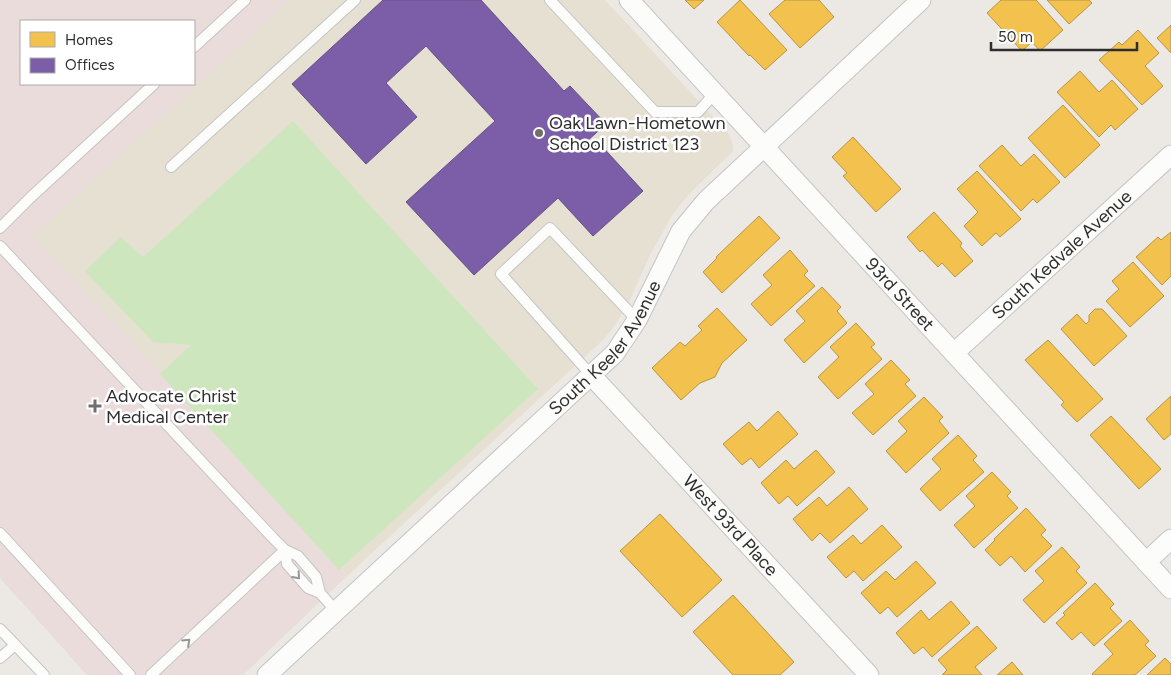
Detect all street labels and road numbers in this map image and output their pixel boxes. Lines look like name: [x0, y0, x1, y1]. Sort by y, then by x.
street label: South Kedvale Avenue: [987, 185, 1136, 324]
street label: 93rd Street: [861, 253, 939, 336]
street label: South Keeler Avenue: [544, 277, 666, 420]
street label: West 93rd Place: [678, 470, 783, 581]

